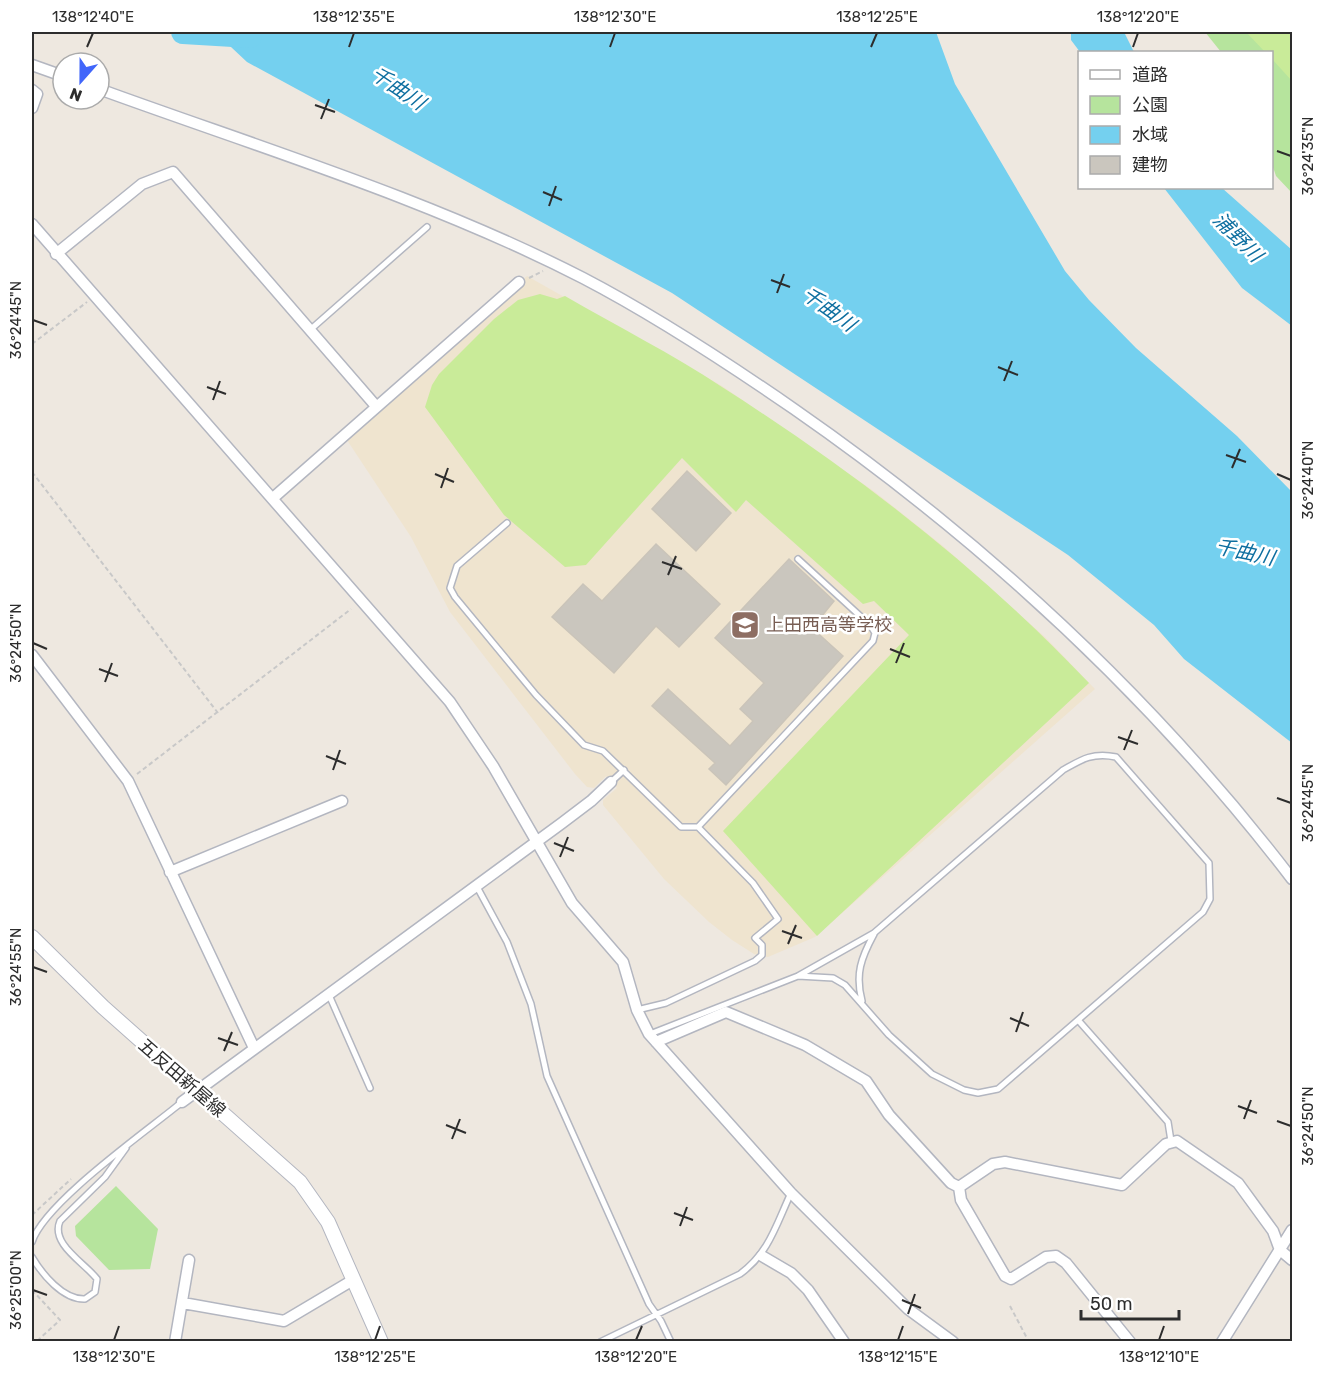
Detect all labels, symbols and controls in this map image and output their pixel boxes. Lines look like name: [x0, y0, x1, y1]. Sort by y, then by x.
text: 138°12'40"E: [52, 8, 134, 26]
text: 138°12'35"E: [313, 8, 395, 26]
text: 138°12'30"E: [574, 8, 656, 26]
text: 138°12'25"E: [836, 8, 918, 26]
text: 138°12'20"E: [1097, 8, 1179, 26]
north arrow: [51, 51, 111, 111]
legend: [1078, 51, 1273, 189]
water label: 千曲川: [366, 61, 431, 116]
text: 道路: [1132, 64, 1168, 86]
text: N: [67, 84, 85, 105]
text: 公園: [1132, 94, 1168, 116]
text: 36°24'35"N: [1299, 117, 1317, 195]
text: 水域: [1132, 124, 1168, 146]
text: 建物: [1132, 154, 1168, 176]
water label: 浦野川: [1208, 207, 1269, 268]
text: 36°24'45"N: [7, 281, 25, 359]
water label: 千曲川: [798, 282, 862, 338]
text: 36°24'40"N: [1299, 441, 1317, 519]
water label: 千曲川: [1213, 534, 1279, 570]
text: 36°24'50"N: [7, 603, 25, 683]
school or university icon: 上田西高等学校: [729, 609, 761, 641]
place label: 上田西高等学校: [766, 614, 892, 636]
text: 36°24'45"N: [1299, 764, 1317, 842]
text: 36°24'55"N: [7, 928, 25, 1006]
street label: 五反田新屋線: [134, 1034, 230, 1122]
text: 36°24'50"N: [1299, 1086, 1317, 1166]
text: 36°25'00"N: [7, 1250, 25, 1330]
scale bar: [1081, 1283, 1178, 1321]
text: 50 m: [1090, 1293, 1133, 1315]
text: 138°12'30"E: [73, 1348, 155, 1366]
text: 138°12'25"E: [334, 1348, 416, 1366]
text: 138°12'20"E: [595, 1348, 677, 1366]
text: 138°12'15"E: [858, 1348, 938, 1366]
text: 138°12'10"E: [1119, 1348, 1199, 1366]

